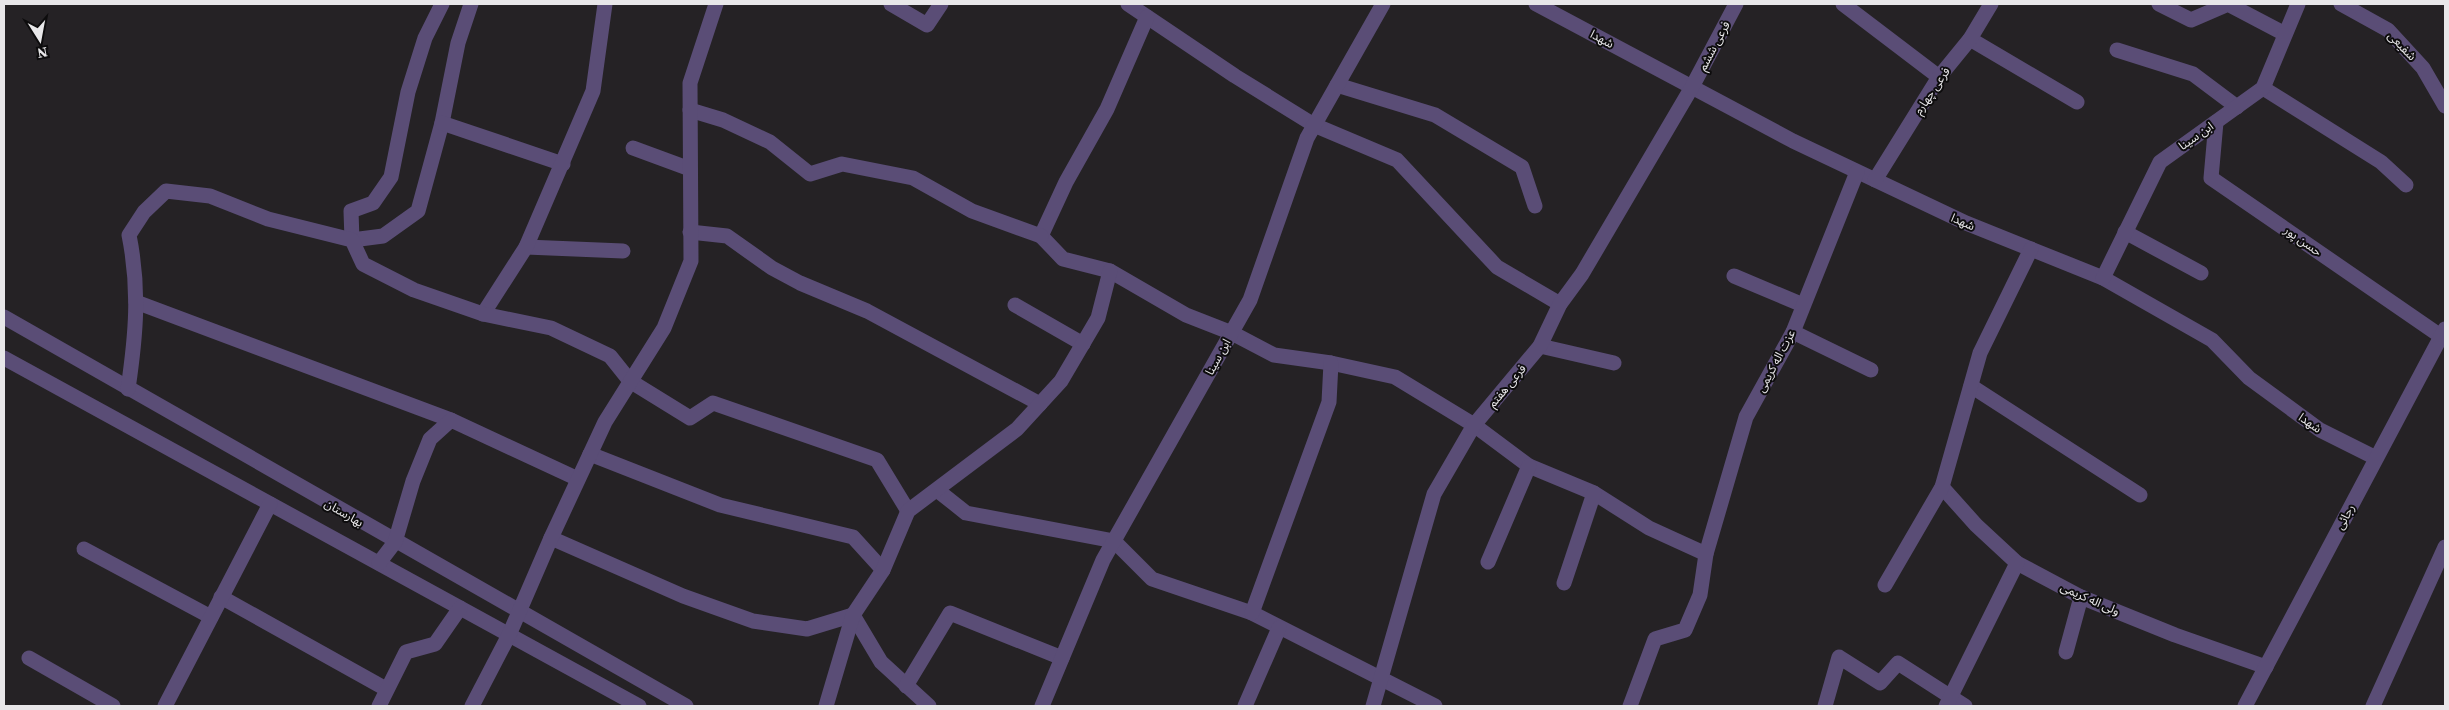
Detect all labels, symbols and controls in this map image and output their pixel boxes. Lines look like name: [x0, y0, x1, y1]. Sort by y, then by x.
north arrow: [15, 15, 65, 65]
street label: فرعی ششم: [1694, 18, 1735, 74]
street label: شهدا: [1587, 26, 1617, 52]
street label: شفیعی: [2384, 28, 2420, 64]
text: N: [36, 42, 49, 64]
street label: فرعی چهارم: [1910, 64, 1955, 118]
street label: ابن سینا: [2175, 118, 2217, 154]
street label: شهدا: [1948, 210, 1978, 234]
street label: حسن پور: [2280, 222, 2325, 260]
street label: عزت اله کریمی: [1753, 327, 1799, 395]
street label: ابن سینا: [1202, 336, 1235, 378]
street label: فرعی هفتم: [1484, 361, 1530, 412]
street label: شهدا: [2295, 409, 2325, 437]
street label: بهارستان: [322, 495, 366, 531]
street label: رجائی: [2332, 502, 2358, 532]
street label: ولی اله کریمی: [2058, 579, 2122, 619]

